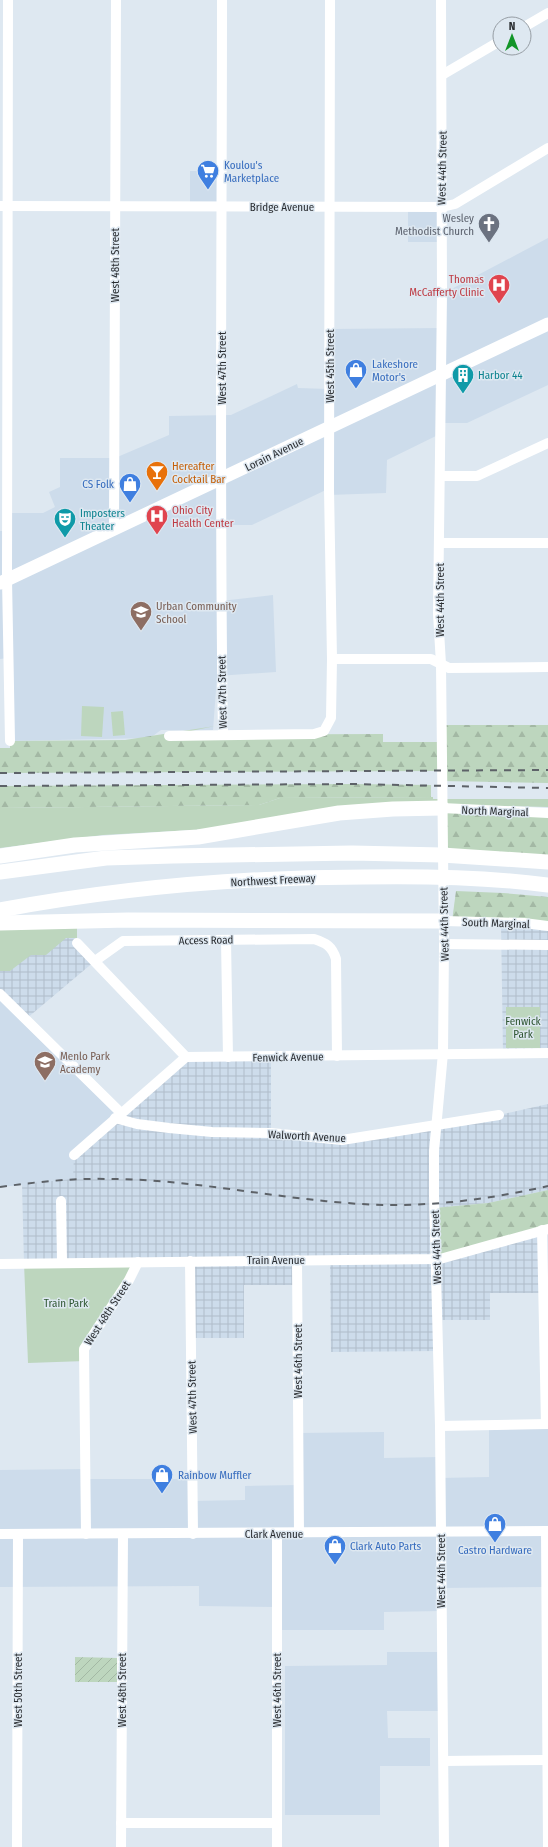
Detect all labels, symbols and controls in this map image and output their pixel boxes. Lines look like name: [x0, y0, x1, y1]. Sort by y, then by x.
north arrow: [492, 16, 532, 56]
text: N: [509, 20, 515, 33]
street label: West 44th Street: [435, 130, 450, 205]
supermarket icon: Koulou's Marketplace: [195, 158, 221, 191]
place label: Koulou's Marketplace: [224, 159, 279, 185]
street label: Bridge Avenue: [250, 201, 314, 214]
church icon: Wesley Methodist Church: [476, 211, 502, 244]
place label: Wesley Methodist Church: [395, 212, 474, 238]
street label: West 48th Street: [109, 227, 122, 302]
hospital icon: Thomas McCafferty Clinic: [486, 272, 512, 305]
place label: Thomas McCafferty Clinic: [409, 273, 484, 299]
street label: West 45th Street: [324, 329, 337, 403]
street label: West 47th Street: [216, 331, 229, 405]
shop icon: Lakeshore Motor's: [343, 357, 369, 390]
place label: Lakeshore Motor's: [372, 358, 418, 384]
building icon: Harbor 44: [450, 362, 476, 395]
place label: Harbor 44: [478, 369, 523, 382]
street label: Lorain Avenue: [243, 435, 306, 474]
bar icon: Hereafter Cocktail Bar: [144, 459, 170, 492]
place label: Hereafter Cocktail Bar: [172, 460, 226, 486]
shop icon: CS Folk: [117, 471, 143, 504]
place label: CS Folk: [82, 478, 115, 491]
hospital icon: Ohio City Health Center: [144, 503, 170, 536]
place label: Ohio City Health Center: [172, 504, 234, 530]
theatre icon: Imposters Theater: [52, 506, 78, 539]
place label: Imposters Theater: [80, 507, 125, 533]
street label: West 44th Street: [434, 563, 447, 637]
school or university icon: Urban Community School: [128, 599, 154, 632]
place label: Urban Community School: [156, 600, 237, 626]
street label: West 47th Street: [215, 655, 230, 729]
street label: North Marginal: [461, 804, 529, 819]
street label: Northwest Freeway: [230, 872, 316, 889]
street label: West 44th Street: [437, 886, 452, 961]
street label: South Marginal: [462, 916, 530, 931]
street label: Access Road: [178, 934, 234, 947]
park label: Fenwick Park: [505, 1015, 542, 1041]
school or university icon: Menlo Park Academy: [32, 1049, 58, 1082]
place label: Menlo Park Academy: [60, 1050, 111, 1076]
street label: Fenwick Avenue: [252, 1050, 324, 1065]
street label: Walworth Avenue: [268, 1128, 346, 1145]
street label: West 44th Street: [429, 1209, 444, 1284]
street label: Train Avenue: [247, 1254, 305, 1267]
street label: West 48th Street: [82, 1278, 133, 1348]
park label: Train Park: [44, 1297, 89, 1310]
street label: West 46th Street: [292, 1323, 305, 1398]
street label: West 47th Street: [185, 1360, 200, 1434]
shop icon: Rainbow Muffler: [149, 1462, 175, 1495]
place label: Rainbow Muffler: [178, 1469, 252, 1482]
shop icon: Castro Hardware: [482, 1511, 508, 1544]
street label: Clark Avenue: [245, 1528, 303, 1541]
shop icon: Clark Auto Parts: [322, 1533, 348, 1566]
street label: West 44th Street: [435, 1534, 448, 1608]
place label: Clark Auto Parts: [350, 1540, 422, 1553]
place label: Castro Hardware: [458, 1544, 532, 1557]
street label: West 50th Street: [12, 1652, 25, 1727]
street label: West 48th Street: [116, 1652, 129, 1727]
street label: West 46th Street: [271, 1652, 284, 1727]

